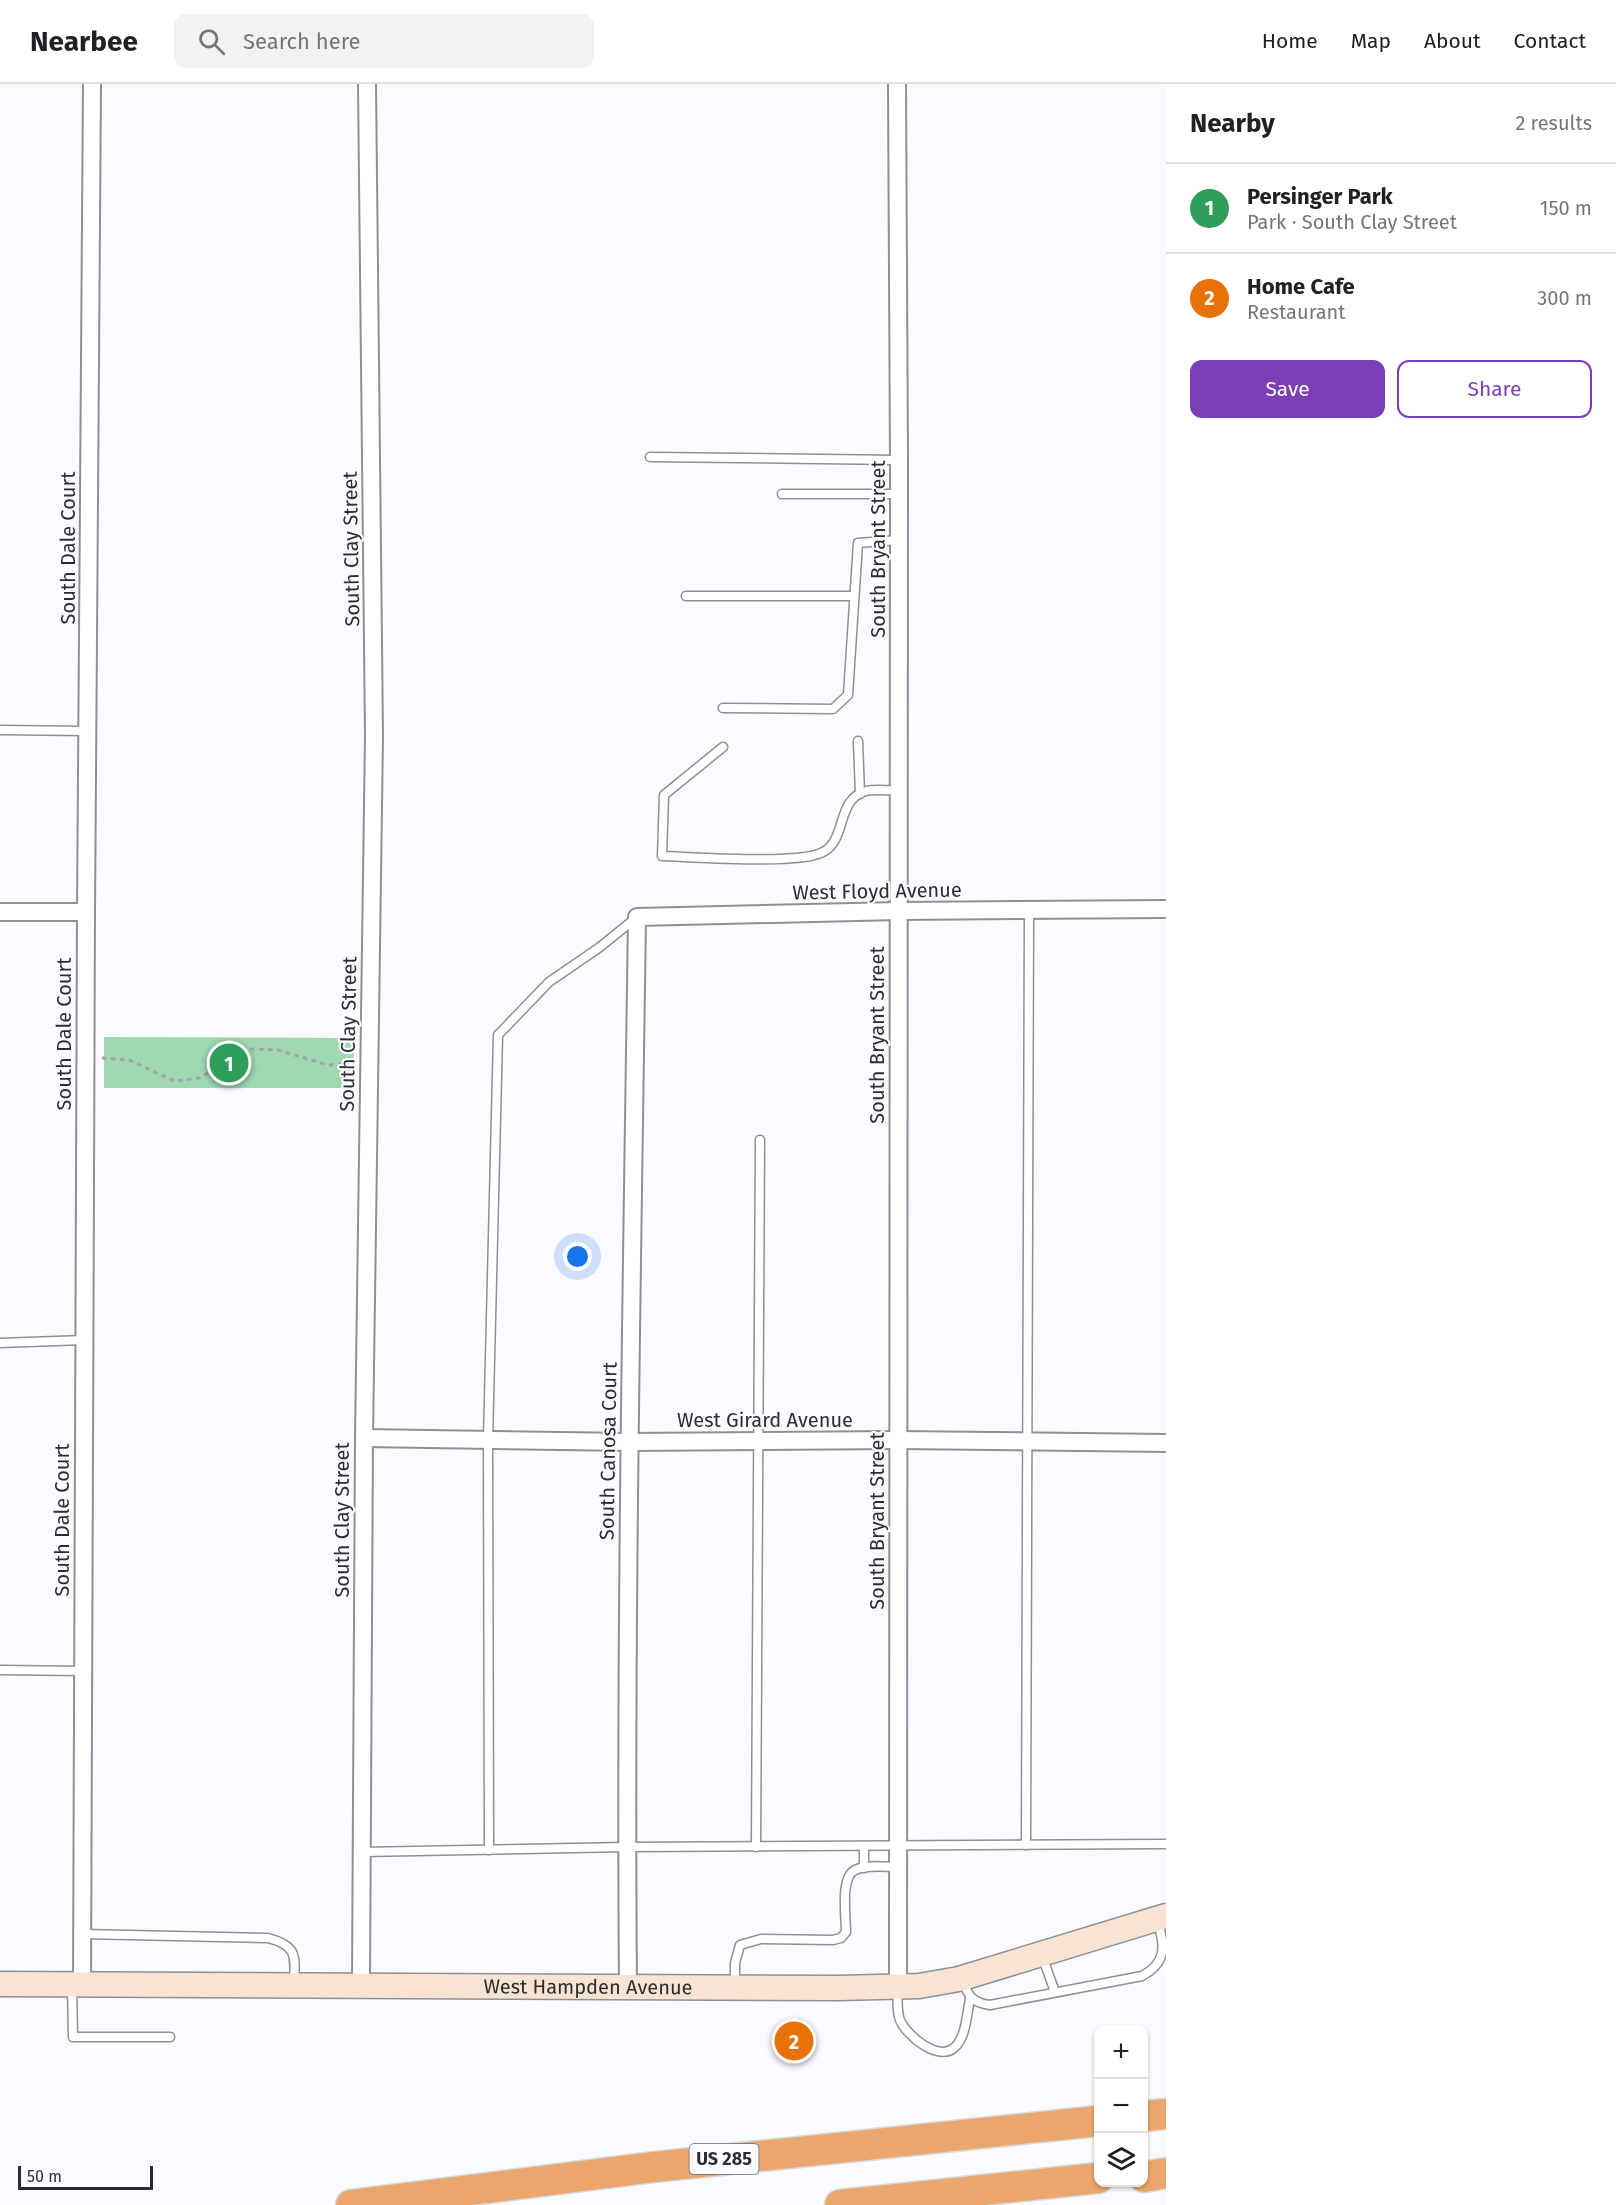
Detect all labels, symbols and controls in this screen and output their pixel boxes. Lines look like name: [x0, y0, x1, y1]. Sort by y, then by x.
search box: [174, 14, 594, 68]
text: Nearbee: [30, 25, 138, 58]
icon: search: [195, 25, 228, 58]
text: Search here: [243, 28, 360, 55]
text: Home: [1262, 28, 1318, 54]
text: Map: [1351, 28, 1391, 54]
text: About: [1424, 28, 1481, 54]
text: Contact: [1514, 28, 1586, 54]
text: Nearby: [1190, 108, 1275, 139]
text: 2 results: [1515, 111, 1592, 135]
text: Persinger Park: [1247, 183, 1393, 210]
text: 1: [1205, 196, 1214, 220]
text: 150 m: [1540, 196, 1592, 220]
text: Park · South Clay Street: [1247, 210, 1457, 234]
text: Home Cafe: [1247, 273, 1355, 300]
text: 2: [1204, 286, 1215, 310]
text: 300 m: [1537, 286, 1592, 310]
text: Restaurant: [1247, 300, 1345, 324]
button: Save: [1190, 360, 1385, 418]
button: Share: [1397, 360, 1592, 418]
street label: South Bryant Street: [866, 460, 890, 638]
street label: South Clay Street: [338, 470, 364, 627]
street label: South Dale Court: [56, 471, 80, 624]
street label: West Floyd Avenue: [792, 878, 962, 904]
street label: South Bryant Street: [865, 946, 889, 1124]
street label: South Clay Street: [335, 955, 361, 1112]
street label: South Dale Court: [52, 957, 76, 1110]
pin: 1: [210, 1040, 248, 1086]
your location: [563, 1242, 592, 1271]
street label: South Canosa Court: [594, 1361, 622, 1540]
street label: West Girard Avenue: [677, 1408, 853, 1432]
street label: South Bryant Street: [865, 1432, 889, 1610]
street label: South Clay Street: [330, 1442, 354, 1598]
street label: South Dale Court: [50, 1443, 74, 1596]
street label: West Hampden Avenue: [483, 1974, 693, 1999]
pin: 2: [774, 2018, 814, 2064]
map controls: [1094, 2025, 1148, 2187]
button: +: [1094, 2025, 1148, 2079]
button: −: [1094, 2079, 1148, 2133]
button: layers: [1094, 2133, 1148, 2187]
road number: US 285: [690, 2144, 758, 2174]
scale bar: [18, 2163, 153, 2190]
text: 50 m: [27, 2167, 62, 2186]

